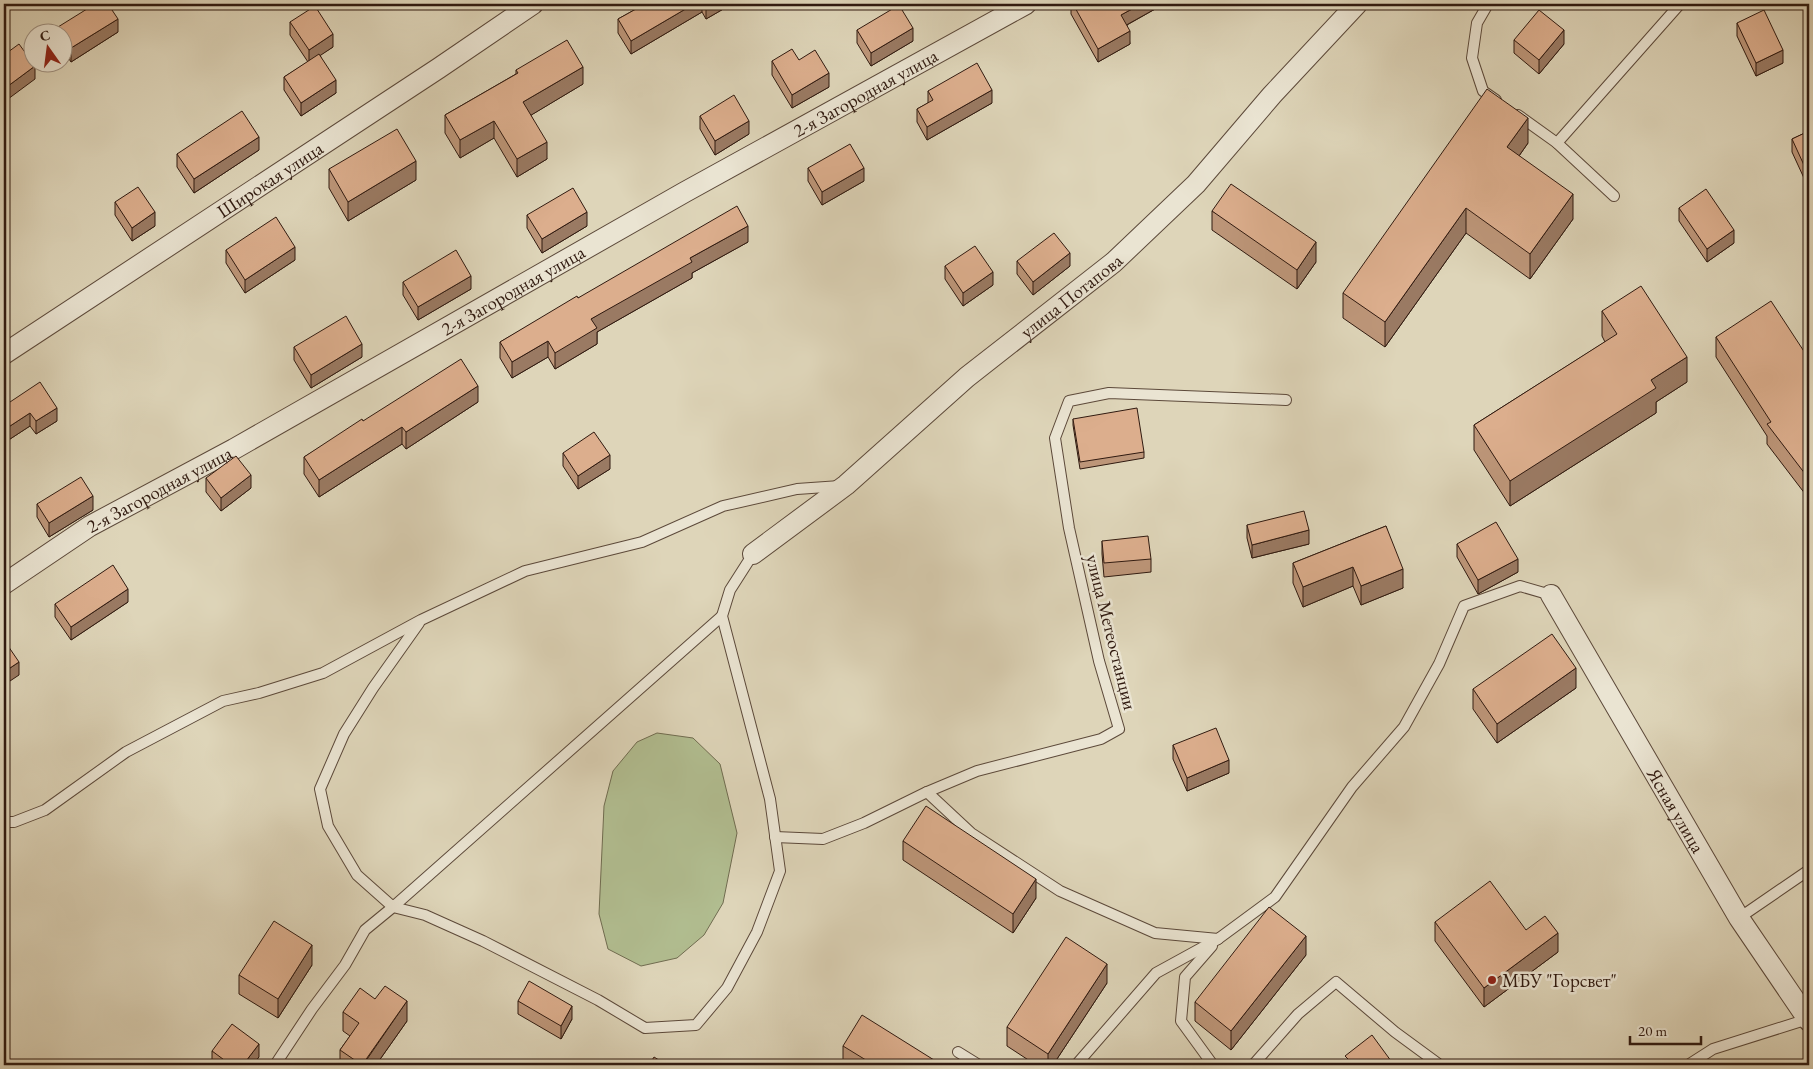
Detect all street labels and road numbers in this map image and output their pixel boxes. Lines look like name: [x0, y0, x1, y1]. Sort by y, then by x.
street label: 2-я Загородная улица: [789, 43, 943, 143]
street label: Широкая улица: [212, 136, 328, 224]
street label: 2-я Загородная улица: [437, 239, 590, 341]
street label: улица Потапова: [1015, 248, 1128, 344]
street label: 2-я Загородная улица: [82, 440, 237, 539]
street label: улица Метеостанции: [1080, 552, 1143, 713]
street label: Ясная улица: [1641, 762, 1711, 858]

